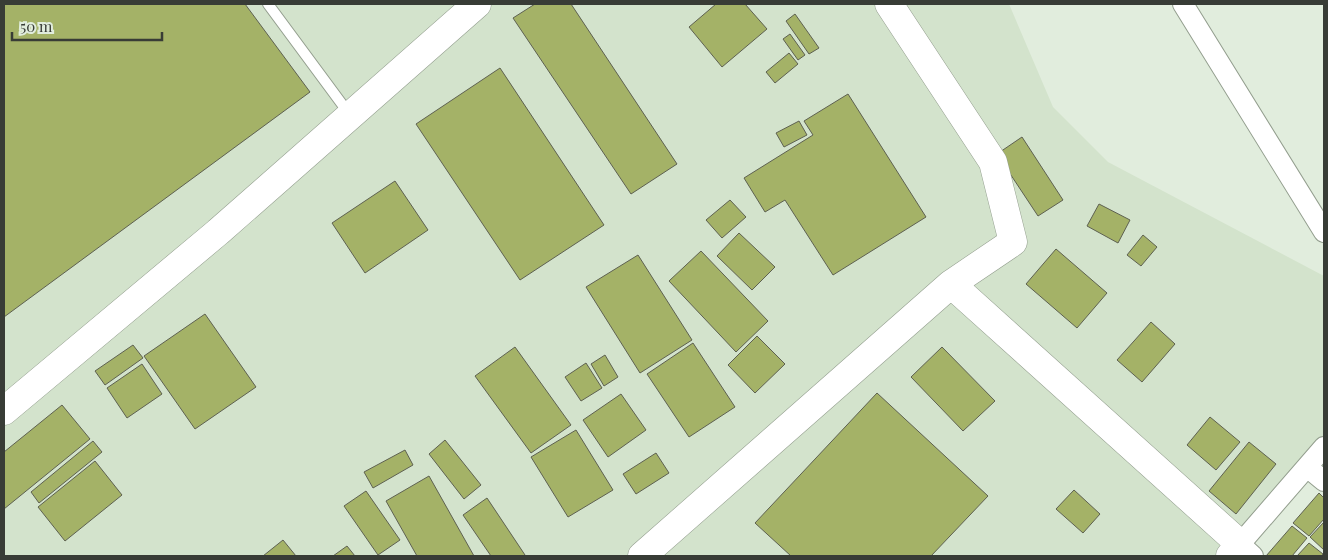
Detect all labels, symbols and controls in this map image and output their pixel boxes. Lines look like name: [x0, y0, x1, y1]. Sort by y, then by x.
scale bar: [12, 10, 162, 42]
text: 50 m: [20, 16, 53, 36]

